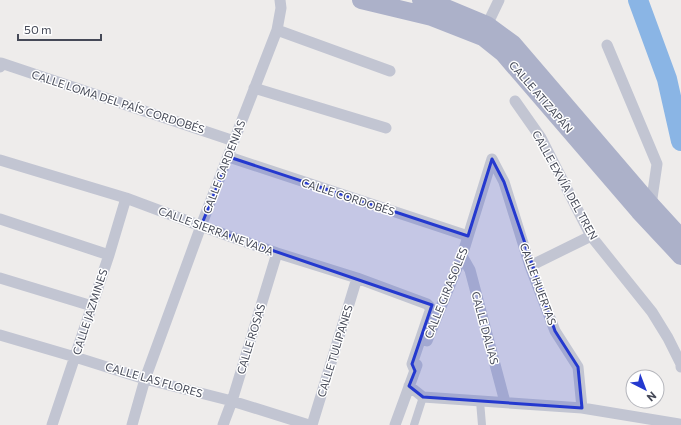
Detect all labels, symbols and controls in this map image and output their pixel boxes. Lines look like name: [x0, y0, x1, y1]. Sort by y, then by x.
scale bar: [18, 16, 101, 42]
text: 50 m: [24, 22, 52, 36]
street label: CALLE ATIZAPÁN: [507, 58, 577, 135]
street label: CALLE LOMA DEL PAÍS CORDOBÉS: [30, 66, 207, 136]
street label: CALLE GARDENIAS: [200, 118, 247, 216]
street label: CALLE EXVÍA DEL TREN: [530, 127, 602, 242]
street label: CALLE CORDOBÉS: [300, 174, 397, 218]
street label: CALLE SIERRA NEVADA: [157, 204, 276, 258]
street label: CALLE HUERTAS: [518, 241, 559, 327]
street label: CALLE GIRASOLES: [421, 245, 470, 340]
street label: CALLE JAZMINES: [70, 267, 110, 357]
street label: CALLE DALIAS: [469, 290, 501, 366]
street label: CALLE ROSAS: [234, 302, 267, 376]
street label: CALLE TULIPANES: [314, 303, 355, 399]
street label: CALLE LAS FLORES: [104, 359, 204, 400]
north arrow: [625, 369, 665, 409]
text: N: [645, 389, 659, 404]

